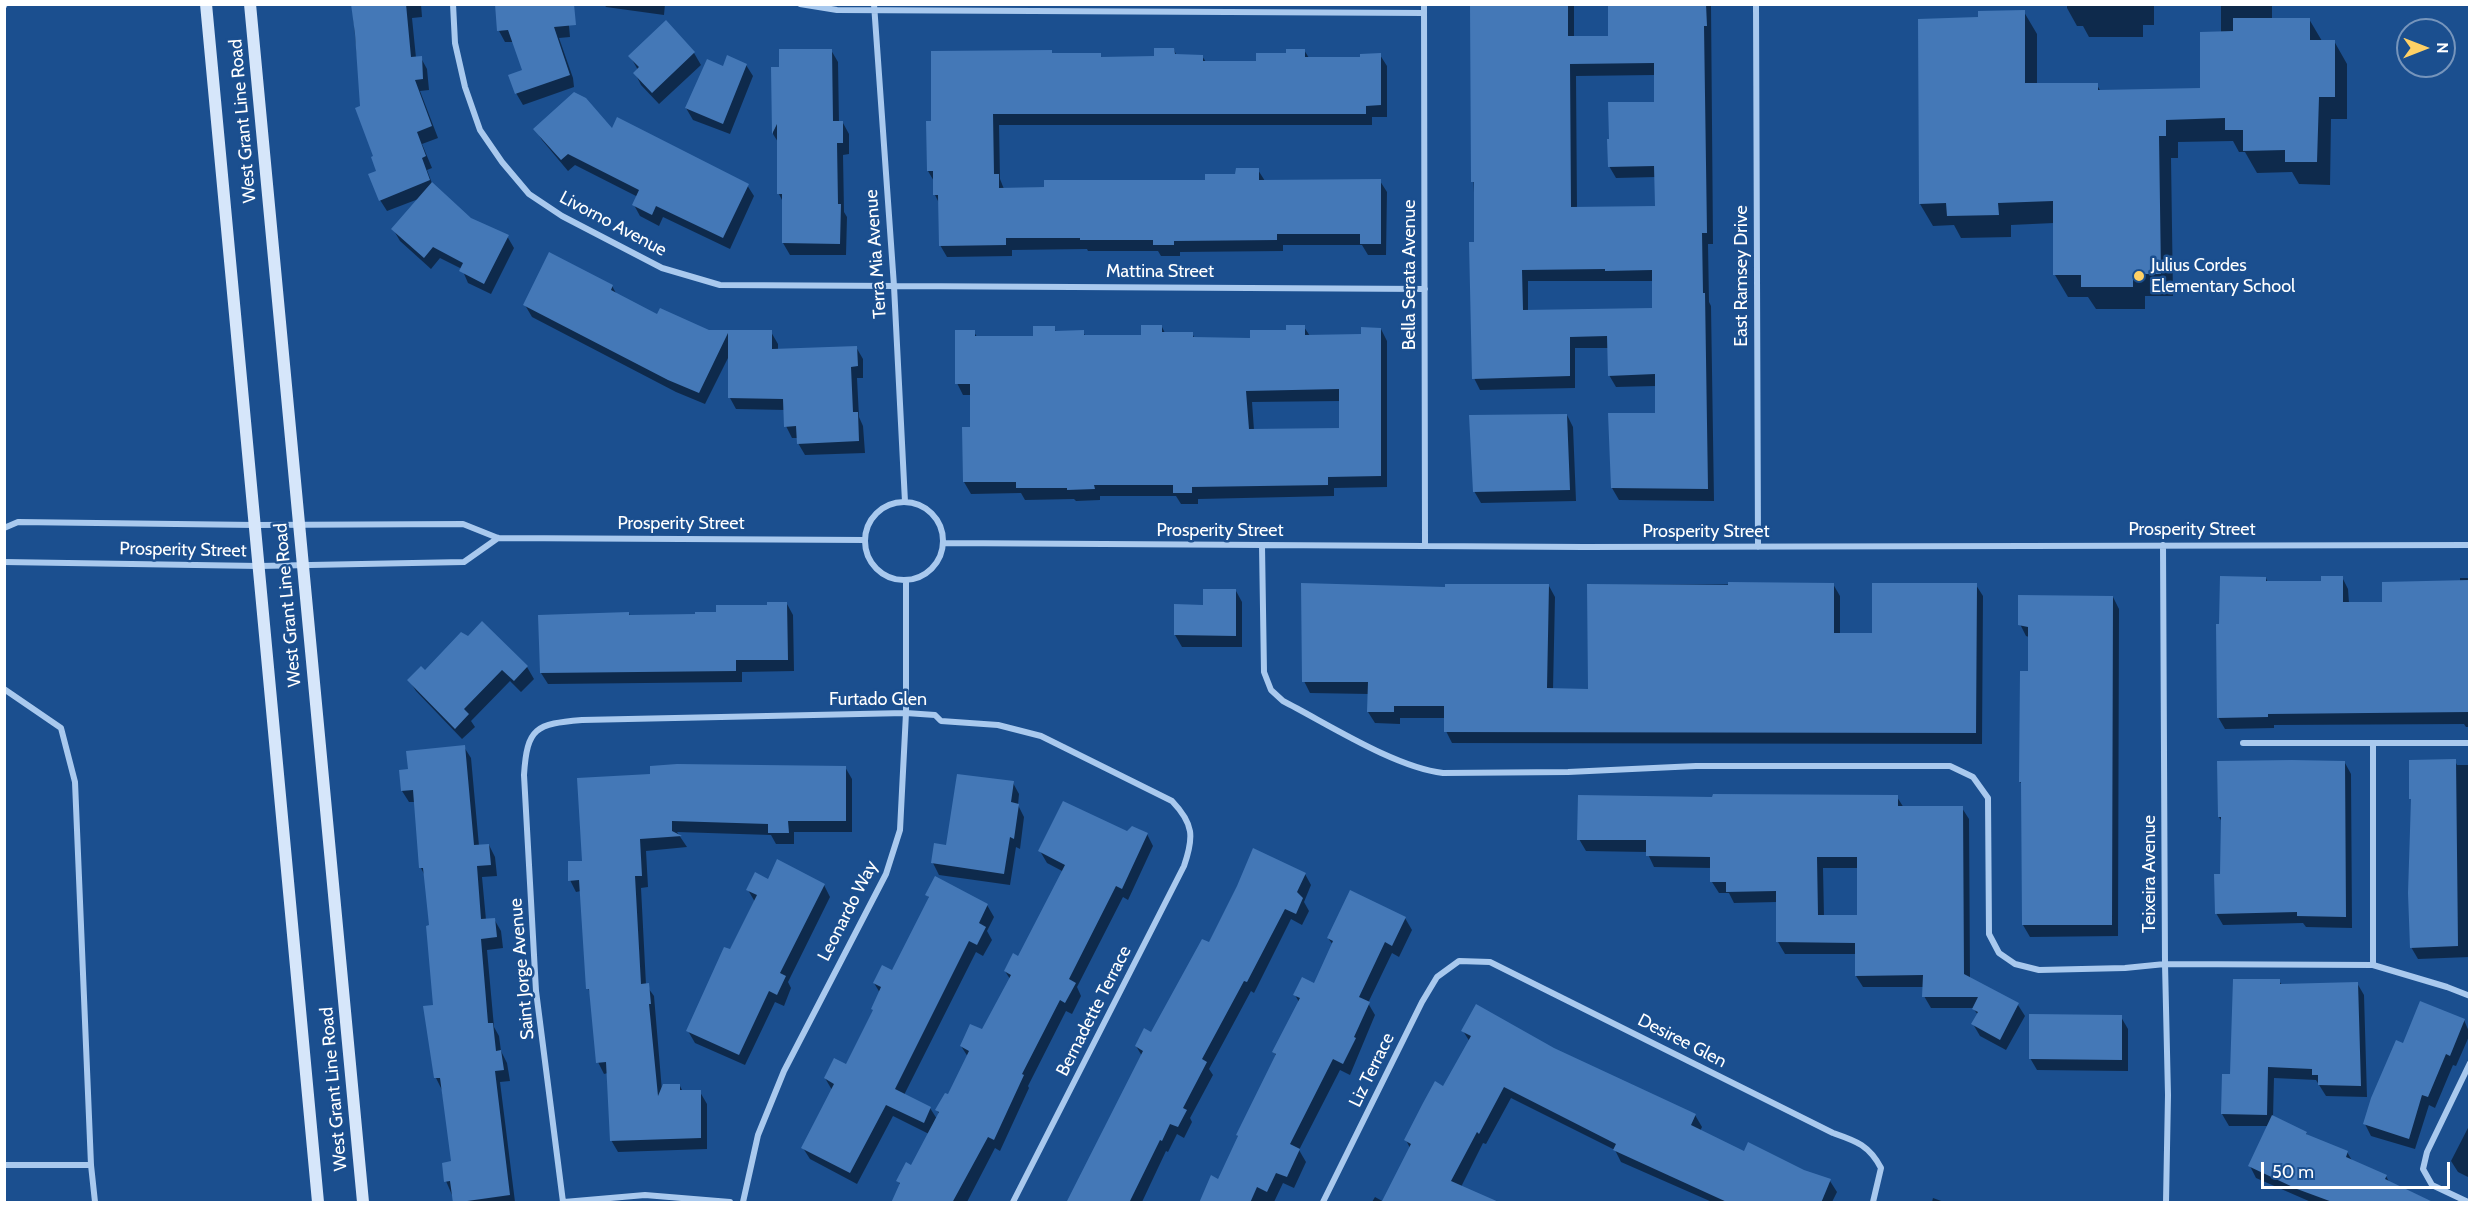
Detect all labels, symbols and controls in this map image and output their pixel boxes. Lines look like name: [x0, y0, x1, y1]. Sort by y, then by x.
north arrow: [2396, 18, 2456, 78]
street label: West Grant Line Road: [225, 38, 261, 204]
text: N: [2433, 42, 2452, 54]
street label: Livorno Avenue: [556, 187, 670, 261]
street label: Terra Mia Avenue: [861, 189, 891, 319]
street label: Bella Serata Avenue: [1399, 200, 1421, 350]
street label: East Ramsey Drive: [1731, 205, 1753, 347]
place label: Julius Cordes Elementary School: [2151, 255, 2295, 298]
street label: Mattina Street: [1106, 261, 1214, 283]
marker: Julius Cordes Elementary School: [2132, 269, 2146, 283]
street label: Prosperity Street: [617, 513, 745, 535]
street label: Prosperity Street: [2128, 519, 2256, 541]
street label: Prosperity Street: [1156, 520, 1284, 542]
street label: Prosperity Street: [1642, 521, 1770, 543]
street label: West Grant Line Road: [270, 522, 306, 688]
street label: Prosperity Street: [119, 538, 247, 562]
street label: Furtado Glen: [829, 689, 927, 711]
street label: Teixeira Avenue: [2139, 815, 2161, 933]
street label: Leonardo Way: [813, 857, 883, 965]
street label: Saint Jorge Avenue: [505, 897, 539, 1041]
street label: Bernadette Terrace: [1052, 942, 1136, 1080]
street label: West Grant Line Road: [316, 1006, 352, 1172]
street label: Desiree Glen: [1634, 1009, 1730, 1073]
street label: Liz Terrace: [1345, 1029, 1399, 1111]
scale bar: [2264, 1150, 2453, 1188]
text: 50 m: [2272, 1161, 2314, 1183]

